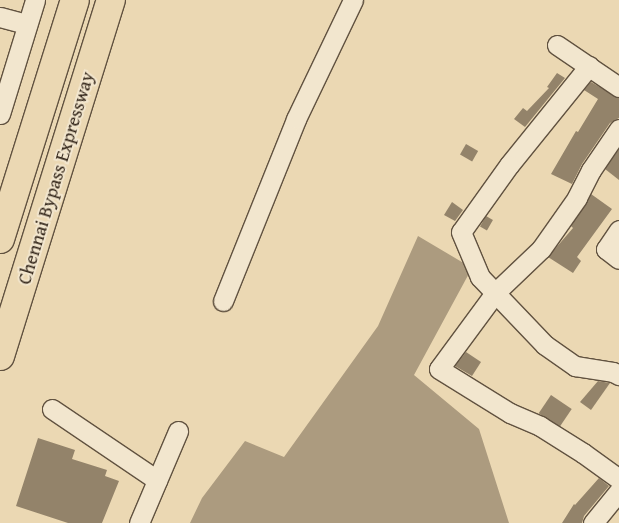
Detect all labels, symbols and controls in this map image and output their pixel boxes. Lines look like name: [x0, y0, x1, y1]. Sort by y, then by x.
street label: Chennai Bypass Expressway: [13, 69, 99, 287]

